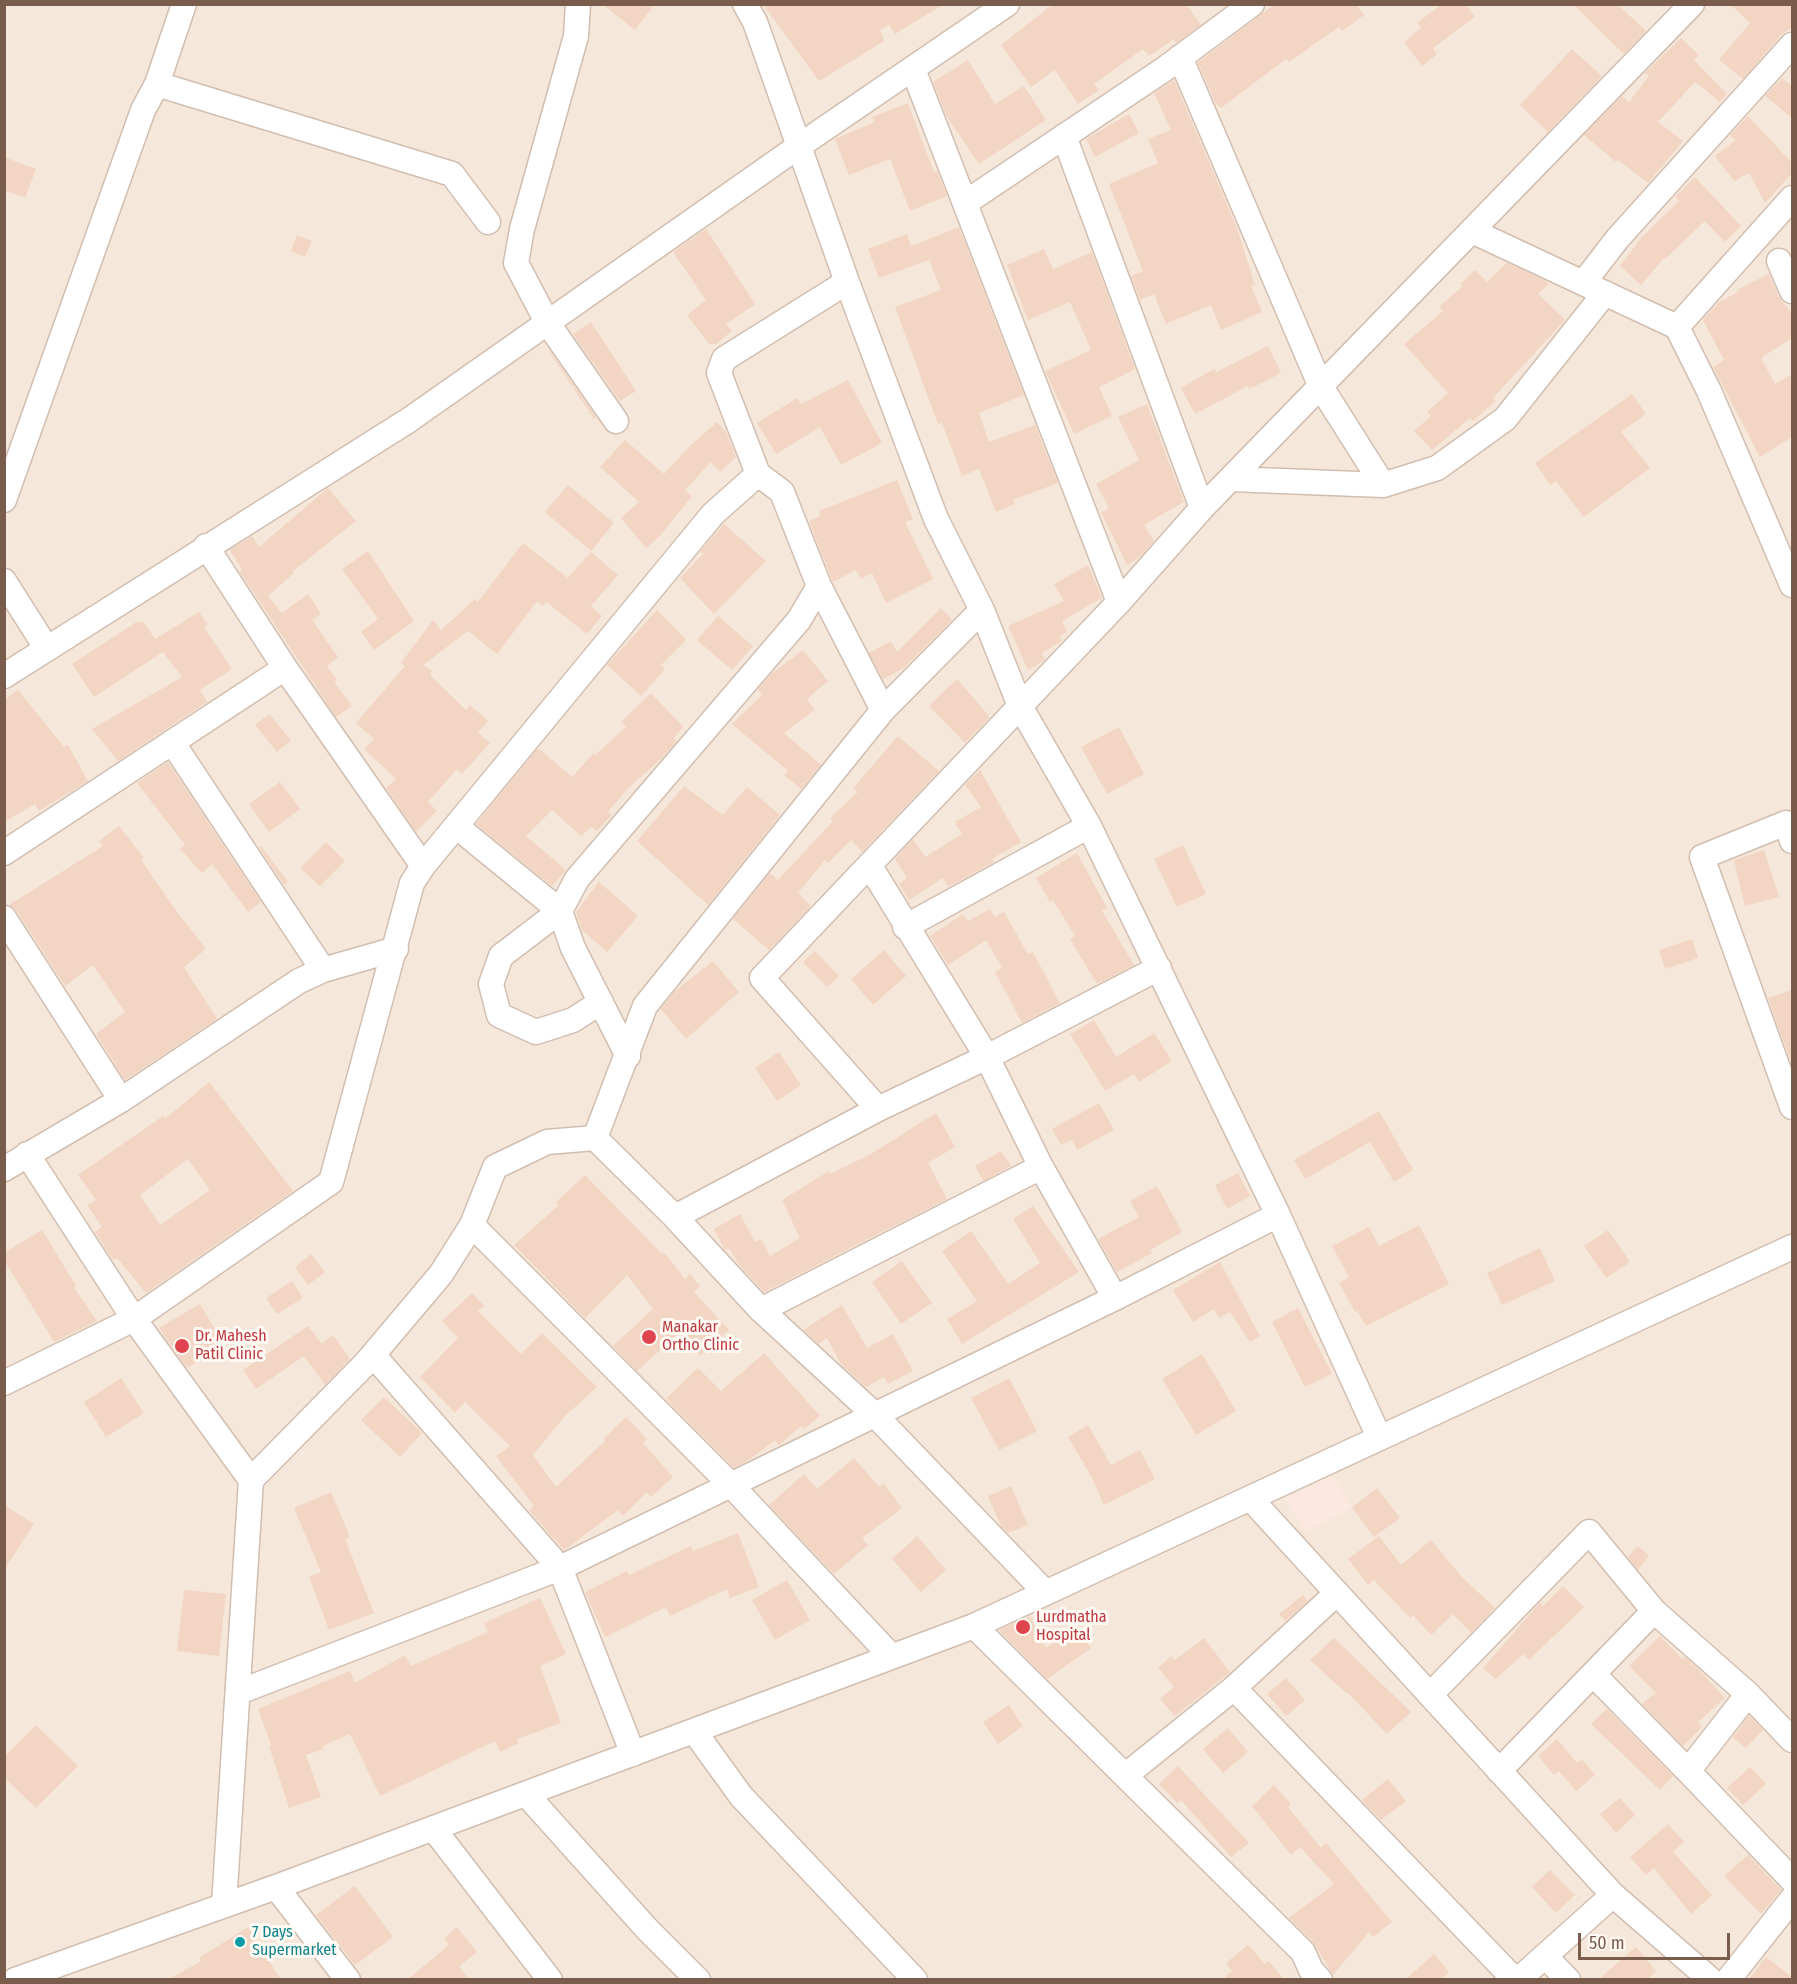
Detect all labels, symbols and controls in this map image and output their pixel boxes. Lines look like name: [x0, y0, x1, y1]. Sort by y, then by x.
place label: Manakar Ortho Clinic: [662, 1318, 739, 1356]
place label: Dr. Mahesh Patil Clinic: [195, 1327, 267, 1365]
marker: Manakar Ortho Clinic: [640, 1328, 658, 1346]
marker: Dr. Mahesh Patil Clinic: [173, 1337, 191, 1355]
place label: Lurdmatha Hospital: [1036, 1608, 1107, 1646]
marker: Lurdmatha Hospital: [1014, 1618, 1032, 1636]
scale bar: [1581, 1921, 1732, 1959]
place label: 7 Days Supermarket: [252, 1923, 336, 1961]
text: 50 m: [1589, 1932, 1625, 1954]
marker: 7 Days Supermarket: [233, 1935, 247, 1949]

